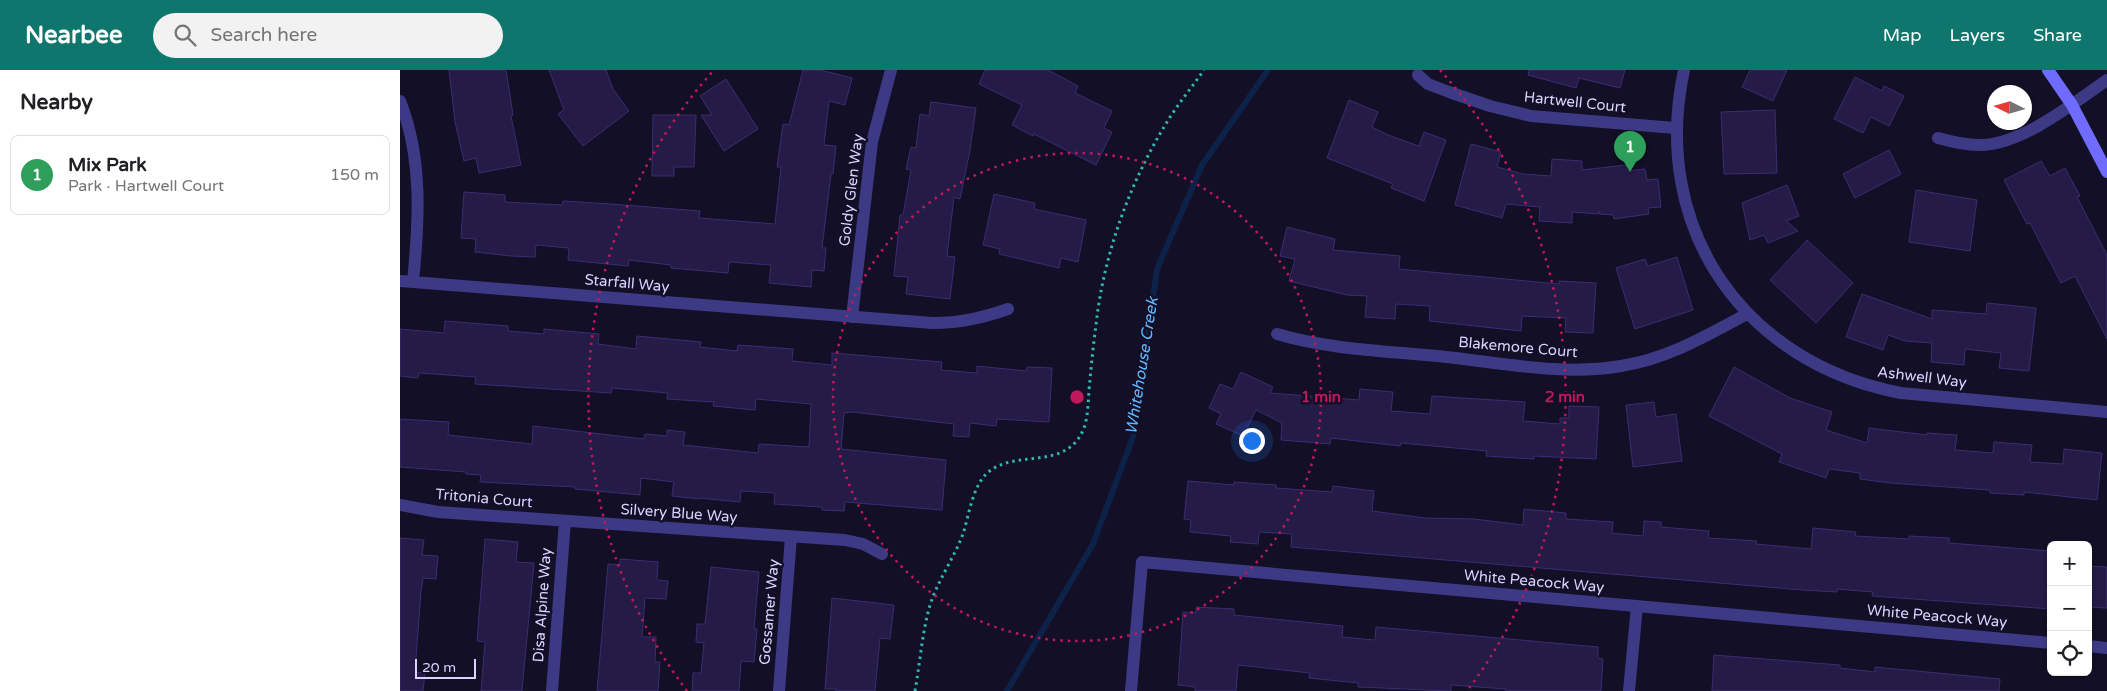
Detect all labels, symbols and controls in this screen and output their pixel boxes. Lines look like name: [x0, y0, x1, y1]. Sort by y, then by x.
search box: [153, 13, 503, 58]
text: Nearbee: [25, 21, 123, 50]
icon: search: [171, 21, 199, 49]
text: Search here: [211, 24, 317, 46]
text: Map: [1883, 24, 1922, 46]
text: Layers: [1950, 24, 2005, 46]
text: Share: [2033, 24, 2082, 46]
north arrow: [1987, 85, 2032, 130]
street label: Hartwell Court: [1523, 88, 1627, 116]
text: Nearby: [20, 90, 93, 115]
pin: 1: [1614, 131, 1646, 172]
street label: Goldy Glen Way: [835, 133, 867, 247]
text: Mix Park: [68, 154, 147, 176]
text: 1: [32, 165, 42, 185]
text: 150 m: [330, 165, 379, 185]
text: Park · Hartwell Court: [68, 176, 224, 196]
street label: Starfall Way: [584, 270, 670, 296]
water label: Whitehouse Creek: [1121, 295, 1163, 436]
street label: Blakemore Court: [1458, 333, 1579, 361]
street label: Ashwell Way: [1876, 363, 1968, 391]
centre of rings: [1068, 388, 1086, 406]
text: 1 min: [1301, 388, 1341, 406]
text: 2 min: [1545, 388, 1585, 406]
your location: [1239, 428, 1265, 454]
street label: Tritonia Court: [435, 485, 534, 511]
street label: Silvery Blue Way: [620, 500, 738, 526]
map controls: [2047, 541, 2092, 676]
button: +: [2047, 541, 2092, 586]
street label: Disa Alpine Way: [529, 547, 555, 663]
street label: Gossamer Way: [755, 558, 783, 666]
street label: White Peacock Way: [1463, 566, 1605, 596]
button: −: [2047, 586, 2092, 631]
street label: White Peacock Way: [1866, 601, 2008, 631]
button: locate: [2047, 631, 2092, 676]
scale bar: [415, 656, 476, 679]
text: 20 m: [422, 659, 456, 676]

